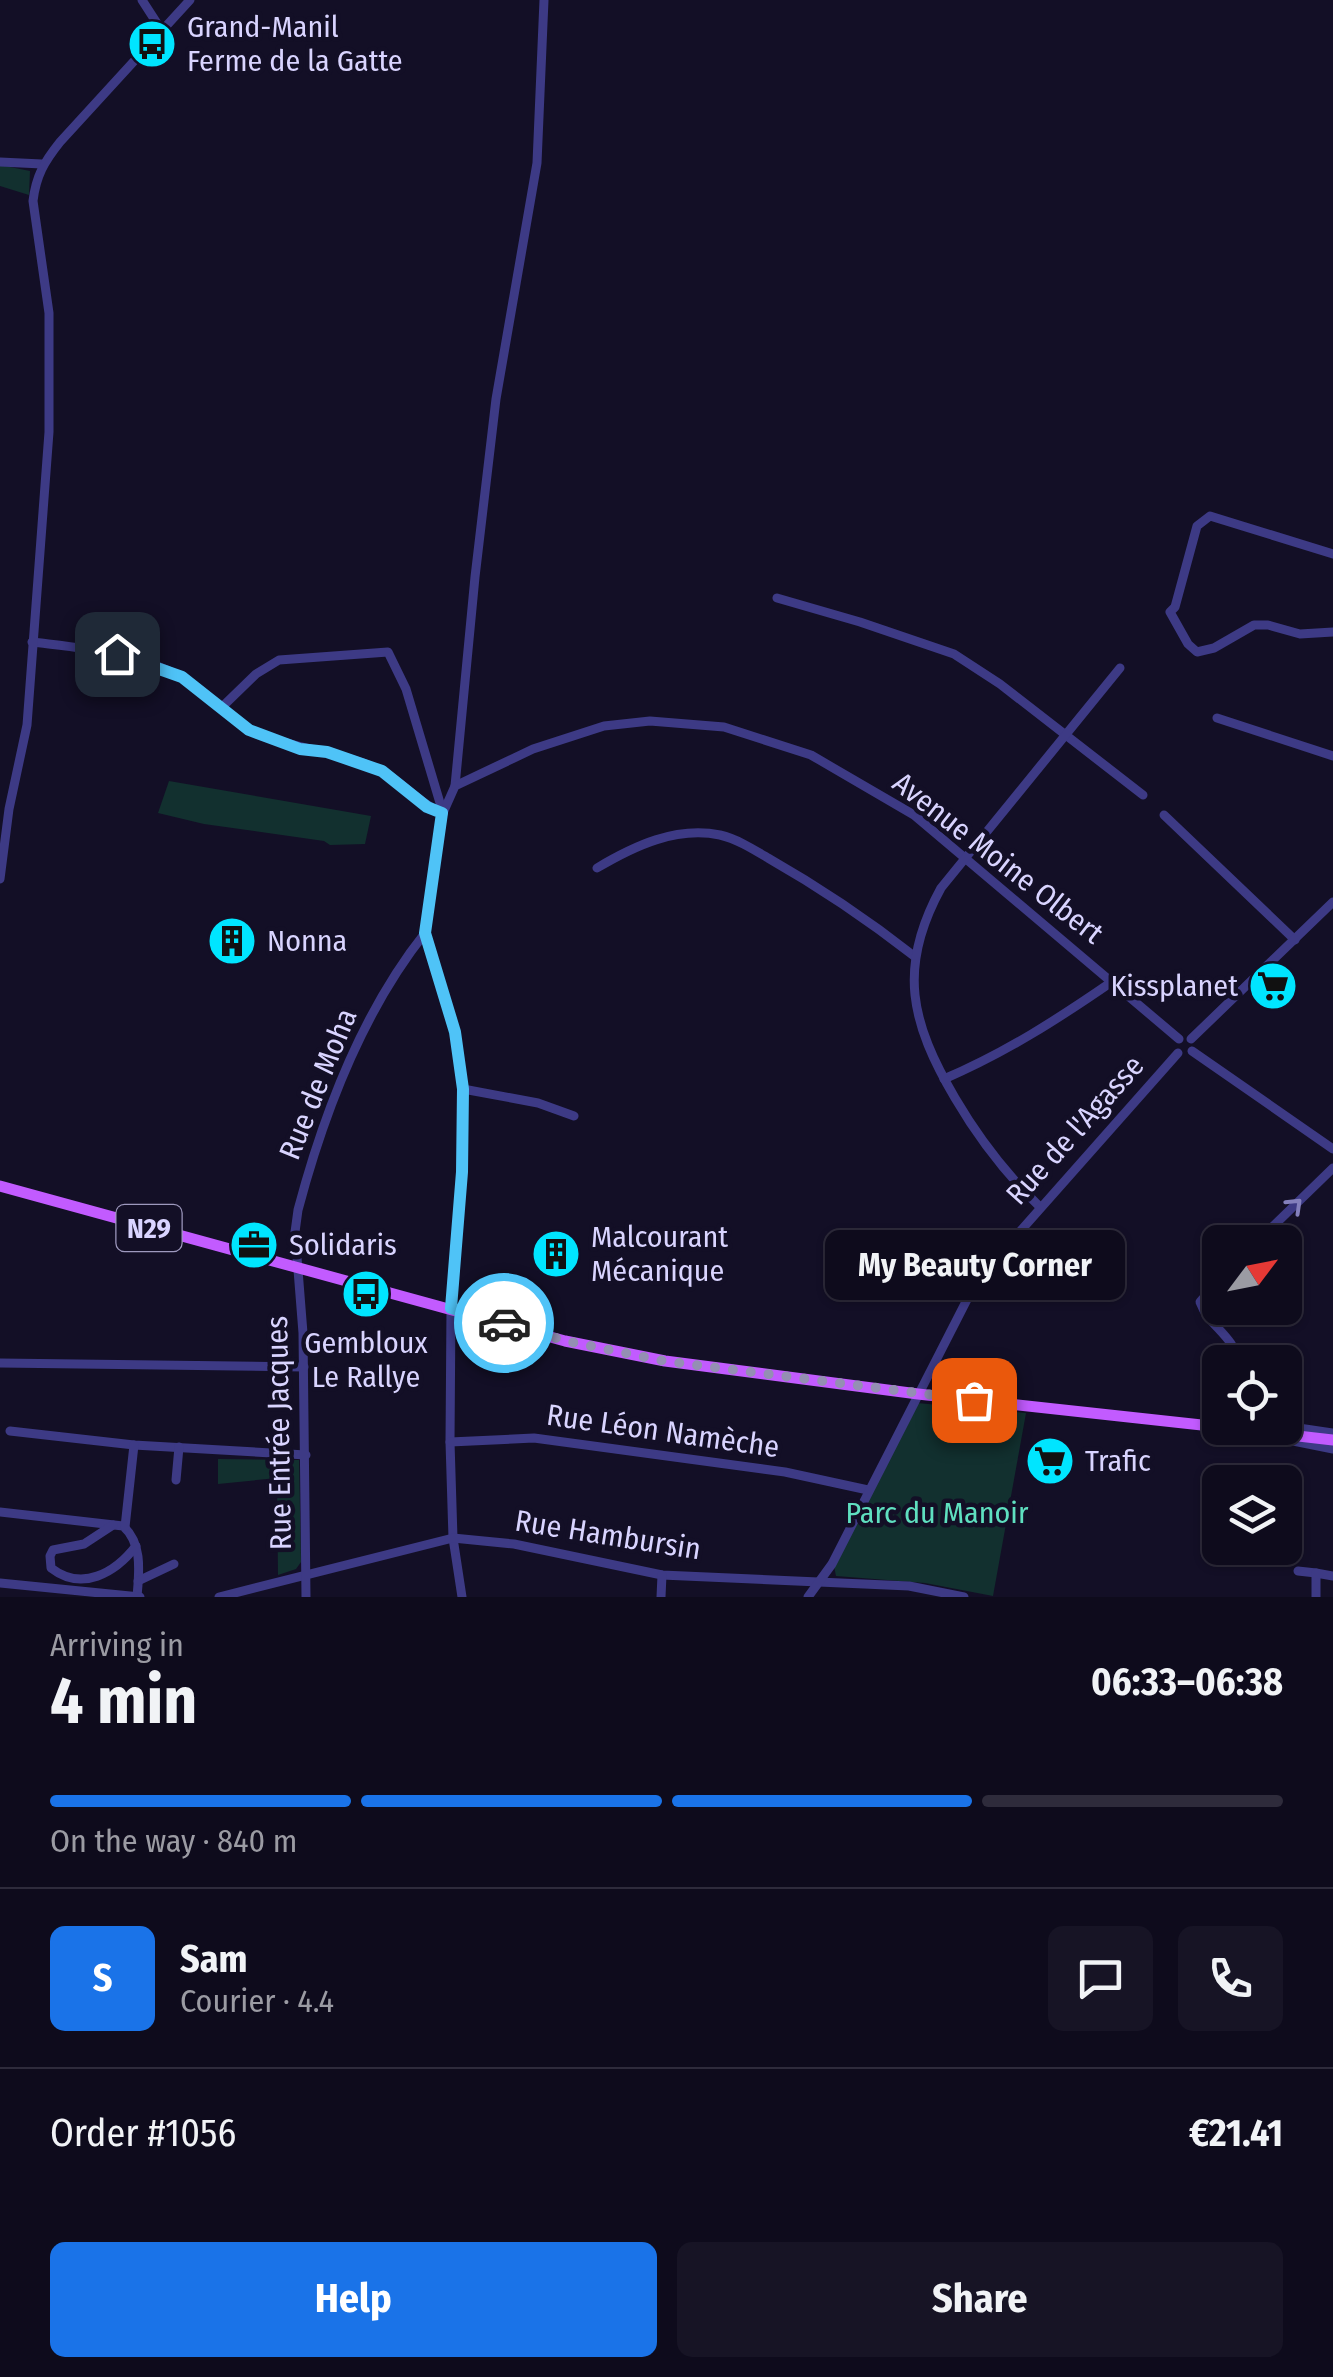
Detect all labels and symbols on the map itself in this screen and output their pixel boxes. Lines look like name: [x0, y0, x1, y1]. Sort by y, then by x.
place label: Grand-Manil Ferme de la Gatte: [187, 9, 403, 79]
bus stop icon: Grand-Manil Ferme de la Gatte: [126, 18, 178, 70]
pin: [75, 612, 160, 697]
street label: Avenue Moine Olbert: [886, 765, 1111, 952]
building icon: Nonna: [206, 915, 258, 967]
place label: Nonna: [267, 923, 347, 959]
supermarket icon: Kissplanet: [1247, 960, 1299, 1012]
place label: Kissplanet: [1110, 968, 1238, 1004]
street label: Rue de Moha: [271, 1003, 365, 1165]
street label: Rue de l'Agasse: [999, 1048, 1151, 1212]
one-way arrow: [1283, 1199, 1301, 1217]
road number: N29: [116, 1205, 182, 1251]
office icon: Solidaris: [228, 1219, 280, 1271]
place label: Malcourant Mécanique: [591, 1219, 728, 1289]
north arrow: [1202, 1225, 1302, 1325]
place label: Solidaris: [289, 1227, 397, 1263]
building icon: Malcourant Mécanique: [530, 1228, 582, 1280]
callout: My Beauty Corner: [824, 1230, 1124, 1300]
bus stop icon: Gembloux Le Rallye: [340, 1268, 392, 1320]
courier: [454, 1273, 554, 1373]
street label: Rue Entrée Jacques: [259, 1316, 299, 1550]
place label: Gembloux Le Rallye: [304, 1325, 429, 1395]
pin: [932, 1358, 1017, 1443]
street label: Rue Léon Namèche: [544, 1397, 782, 1465]
supermarket icon: Trafic: [1024, 1435, 1076, 1487]
place label: Trafic: [1085, 1443, 1151, 1479]
park label: Parc du Manoir: [846, 1495, 1029, 1531]
street label: Rue Hambursin: [512, 1503, 704, 1567]

